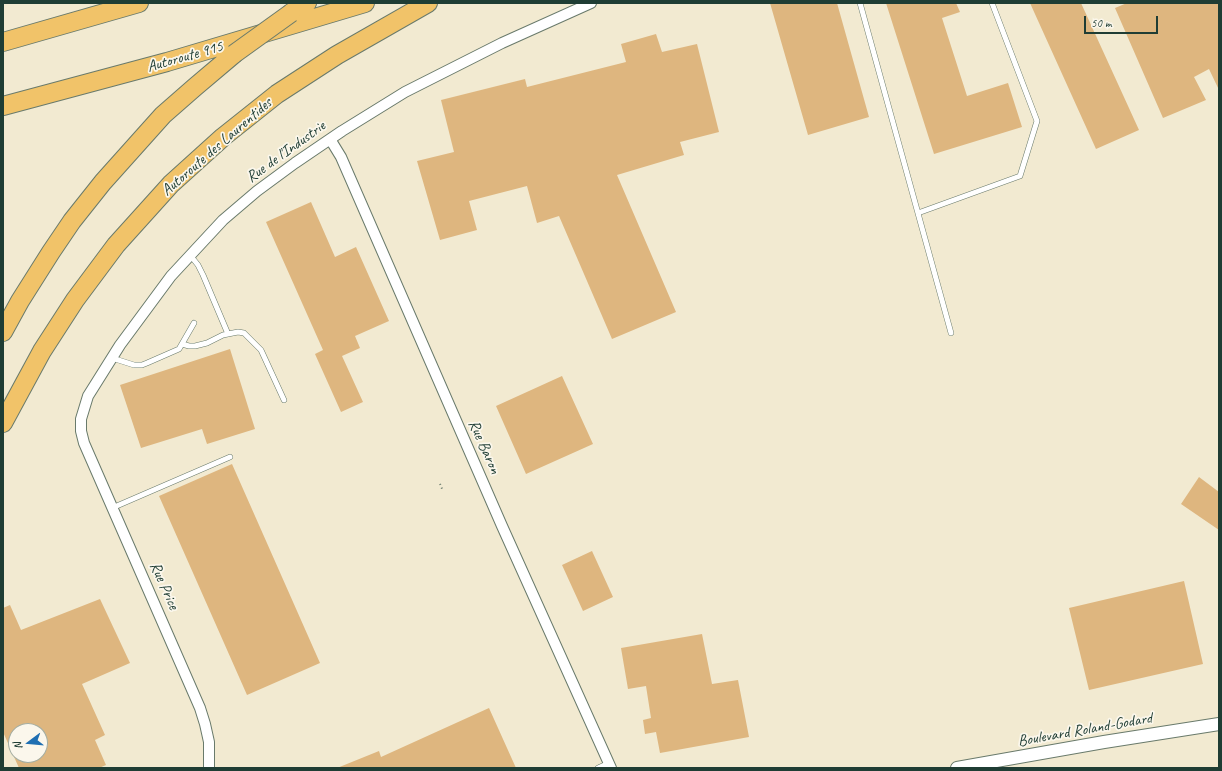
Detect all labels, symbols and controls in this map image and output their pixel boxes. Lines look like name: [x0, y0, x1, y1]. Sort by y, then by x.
scale bar: [1086, 8, 1160, 34]
text: 50 m: [1091, 15, 1111, 31]
street label: Autoroute 915: [145, 37, 225, 77]
street label: Autoroute des Laurentides: [158, 94, 276, 200]
street label: Rue de l'Industrie: [243, 117, 329, 187]
street label: Rue Baron: [464, 417, 504, 477]
street label: Rue Price: [145, 559, 183, 613]
street label: Boulevard Roland-Godard: [1016, 709, 1154, 751]
north arrow: [8, 723, 48, 763]
text: N: [10, 741, 25, 751]

